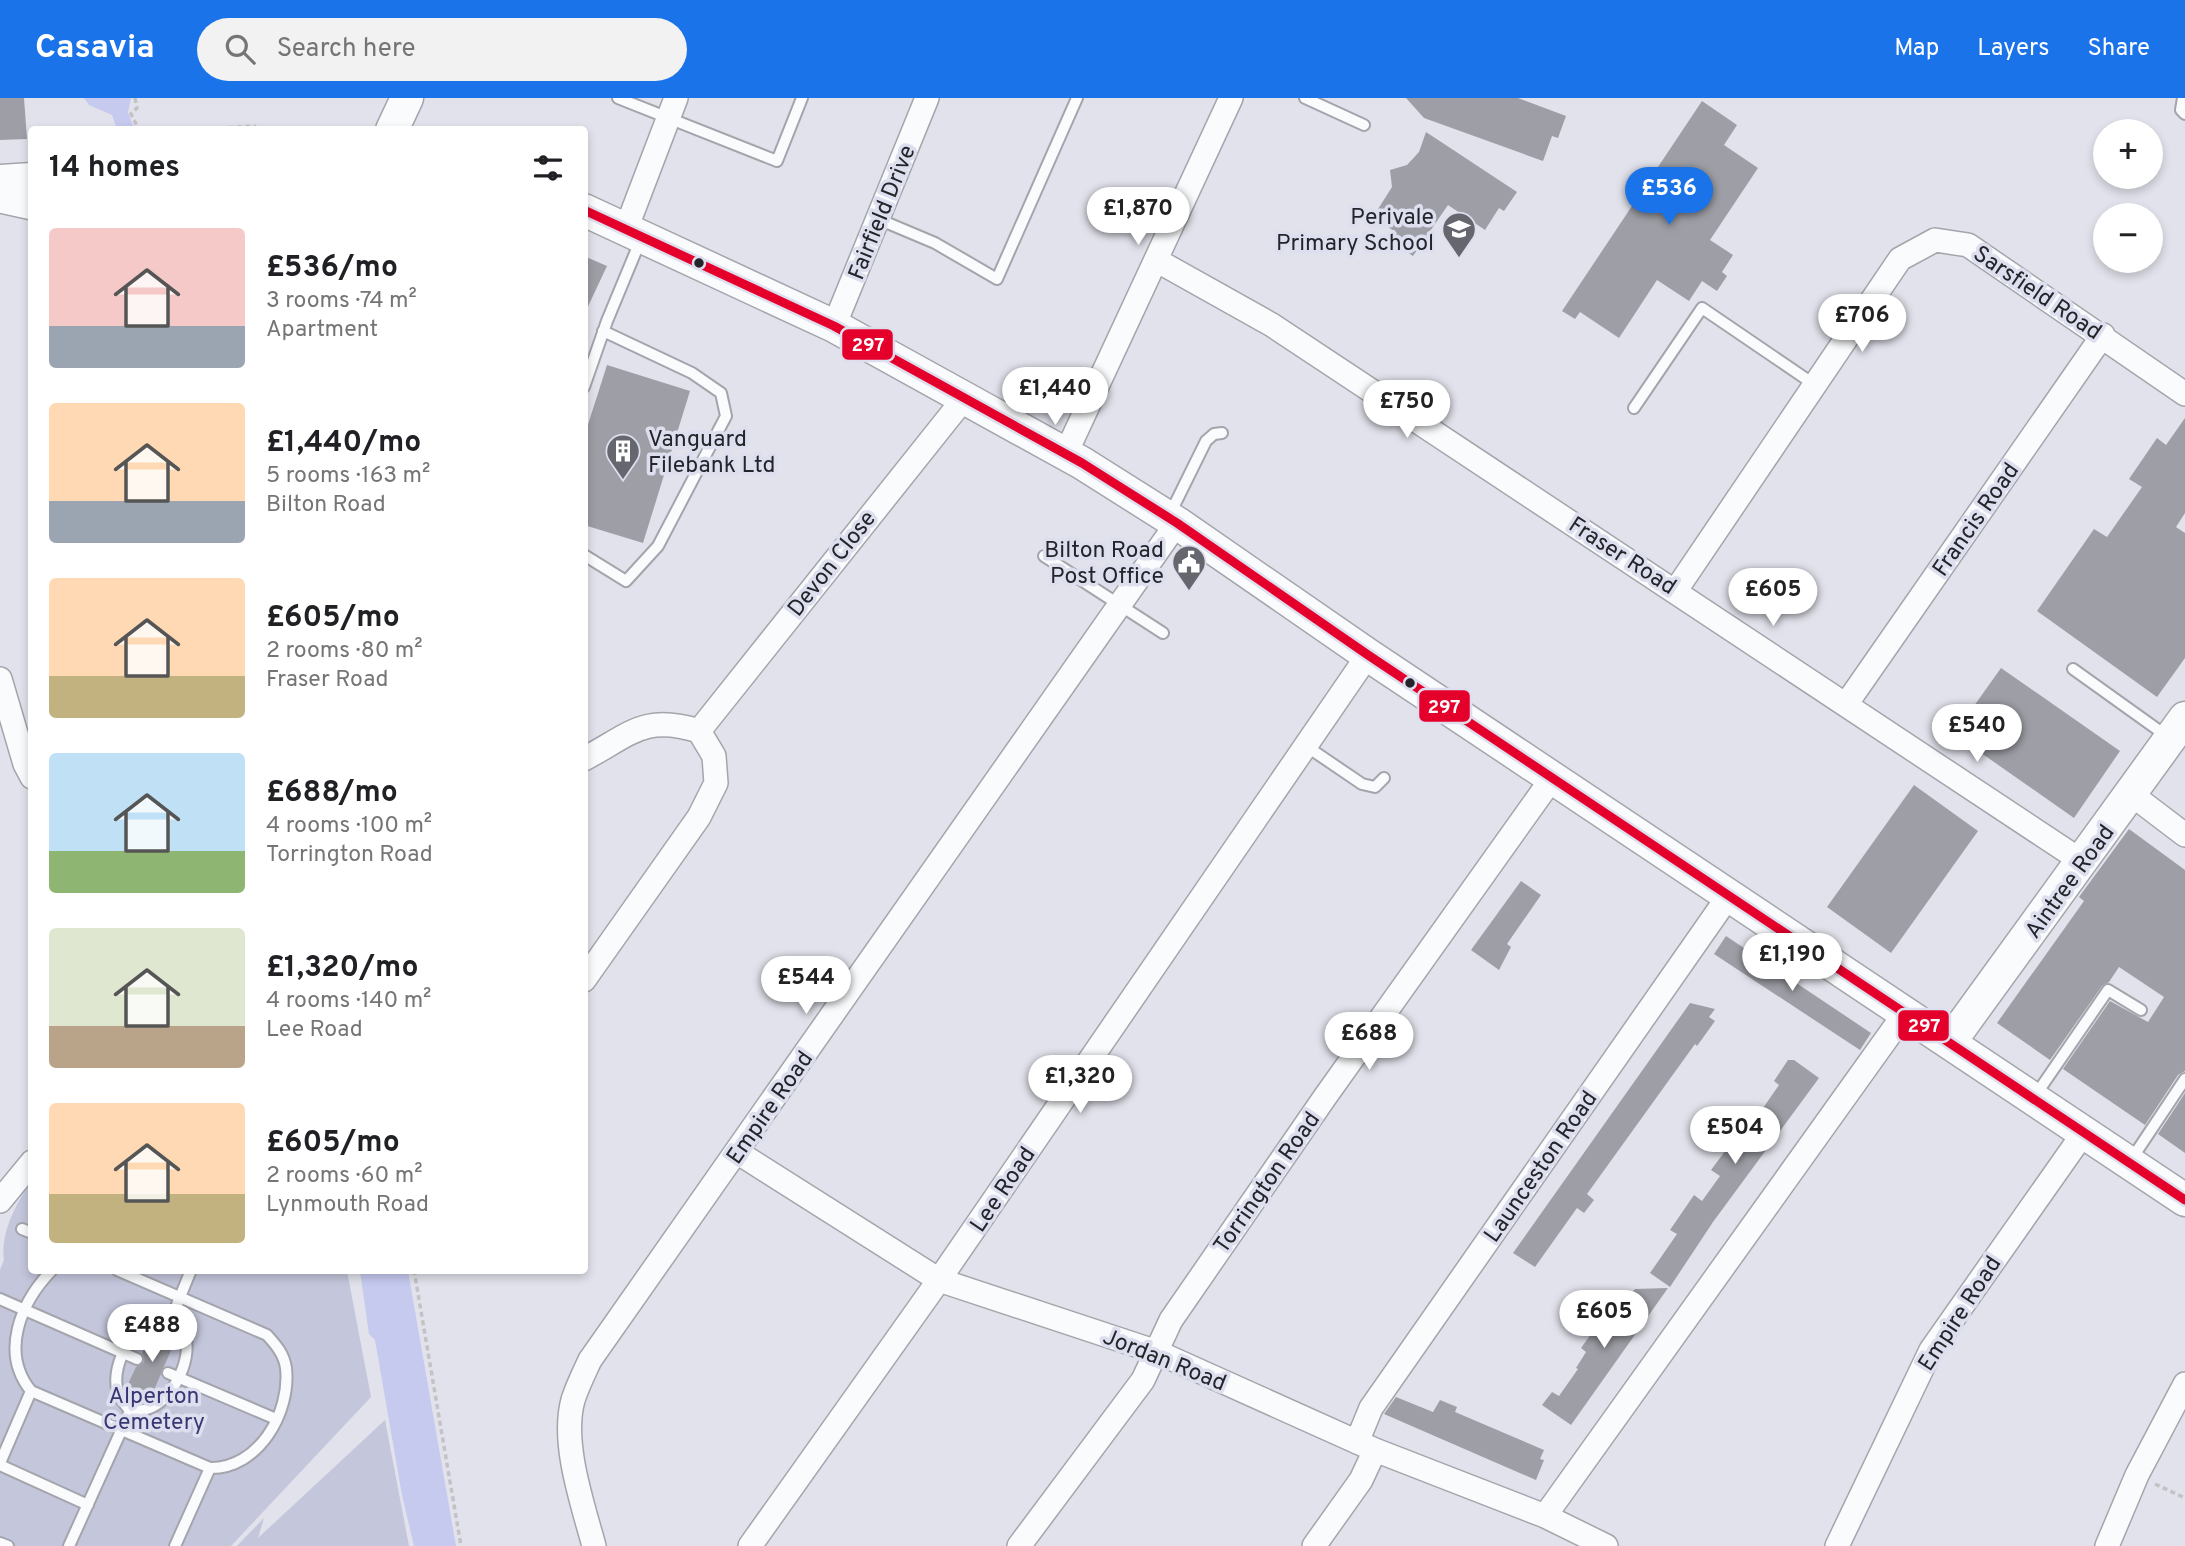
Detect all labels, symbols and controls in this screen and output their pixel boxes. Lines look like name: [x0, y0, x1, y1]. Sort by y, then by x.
search box: [197, 18, 687, 81]
text: Casavia: [35, 28, 155, 70]
icon: search: [221, 30, 259, 68]
text: Search here: [277, 33, 416, 66]
text: Map: [1894, 34, 1939, 64]
text: Layers: [1977, 34, 2049, 64]
text: Share: [2087, 34, 2150, 64]
map controls: [2093, 119, 2163, 273]
button: +: [2093, 119, 2163, 189]
street label: Fairfield Drive: [843, 141, 924, 285]
icon: filters: [529, 149, 567, 187]
text: 14 homes: [49, 150, 180, 187]
pin: £536: [1628, 167, 1710, 227]
text: £536: [1641, 175, 1697, 204]
pin: £1,870: [1081, 188, 1195, 247]
text: £1,870: [1103, 195, 1173, 224]
button: −: [2093, 203, 2163, 273]
place label: Perivale Primary School: [1276, 204, 1434, 259]
school or university icon: Perivale Primary School: [1440, 210, 1478, 259]
street label: Sarsfield Road: [1967, 240, 2106, 348]
text: £536/mo: [266, 250, 398, 287]
icon: home: [105, 256, 189, 340]
unlabelled marker: [692, 256, 706, 270]
text: 3 rooms · 74 m²: [266, 287, 417, 316]
pin: £706: [1821, 294, 1903, 354]
text: £706: [1834, 302, 1890, 331]
text: Apartment: [266, 316, 378, 345]
line badge: 297: [841, 328, 894, 361]
text: 297: [851, 334, 885, 358]
pin: £1,440: [998, 368, 1112, 427]
text: £1,440: [1018, 375, 1092, 404]
pin: £750: [1366, 380, 1448, 440]
text: £750: [1379, 388, 1435, 417]
text: £1,440/mo: [266, 425, 421, 462]
place label: Vanguard Filebank Ltd: [648, 426, 775, 481]
icon: home: [105, 431, 189, 515]
building icon: Vanguard Filebank Ltd: [604, 432, 642, 481]
street label: Francis Road: [1927, 458, 2027, 583]
text: 5 rooms · 163 m²: [266, 462, 430, 491]
text: Bilton Road: [266, 491, 386, 520]
street label: Devon Close: [783, 506, 883, 623]
street label: Fraser Road: [1562, 512, 1681, 603]
place label: Bilton Road Post Office: [1044, 537, 1164, 592]
public building icon: Bilton Road Post Office: [1170, 543, 1208, 592]
pin: £605: [1732, 568, 1814, 628]
text: £605: [1744, 576, 1802, 605]
text: £605/mo: [266, 600, 400, 637]
icon: home: [105, 606, 189, 690]
text: 2 rooms · 80 m²: [266, 637, 423, 666]
text: Fraser Road: [266, 666, 389, 695]
unlabelled marker: [1403, 676, 1417, 690]
line badge: 297: [1418, 689, 1471, 723]
text: 297: [1427, 696, 1461, 720]
pin: £540: [1936, 704, 2018, 764]
text: £540: [1948, 712, 2006, 741]
text: £688/mo: [266, 775, 398, 812]
icon: home: [105, 781, 189, 865]
text: 4 rooms · 100 m²: [266, 812, 432, 841]
street label: Aintree Road: [2020, 820, 2122, 945]
text: Torrington Road: [266, 841, 433, 870]
pin: £1,190: [1735, 934, 1849, 993]
text: £1,190: [1758, 941, 1826, 970]
text: £1,320/mo: [266, 950, 419, 987]
icon: home: [105, 956, 189, 1040]
pin: £544: [765, 956, 847, 1016]
text: £544: [777, 964, 835, 993]
text: 4 rooms · 140 m²: [266, 987, 431, 1016]
line badge: 297: [1897, 1009, 1950, 1042]
pin: £688: [1328, 1012, 1410, 1072]
text: 297: [1907, 1015, 1941, 1039]
text: Lee Road: [266, 1016, 363, 1045]
text: £688: [1341, 1020, 1397, 1049]
street label: Empire Road: [721, 1046, 821, 1171]
pin: £1,320: [1023, 1056, 1137, 1115]
text: £1,320: [1044, 1063, 1116, 1092]
street label: Launceston Road: [1479, 1086, 1605, 1249]
street label: Torrington Road: [1208, 1107, 1328, 1260]
pin: £504: [1694, 1107, 1776, 1166]
text: £504: [1706, 1114, 1764, 1143]
text: £605/mo: [266, 1125, 400, 1162]
icon: home: [105, 1131, 189, 1215]
street label: Lee Road: [965, 1142, 1043, 1239]
text: 2 rooms · 60 m²: [266, 1162, 423, 1191]
text: Lynmouth Road: [266, 1191, 429, 1220]
street label: Empire Road: [1913, 1251, 2009, 1377]
pin: £605: [1563, 1290, 1645, 1350]
text: £605: [1575, 1298, 1633, 1327]
pin: £488: [111, 1304, 193, 1364]
text: £488: [123, 1312, 181, 1341]
street label: Jordan Road: [1098, 1323, 1230, 1399]
park label: Alperton Cemetery: [103, 1383, 205, 1438]

